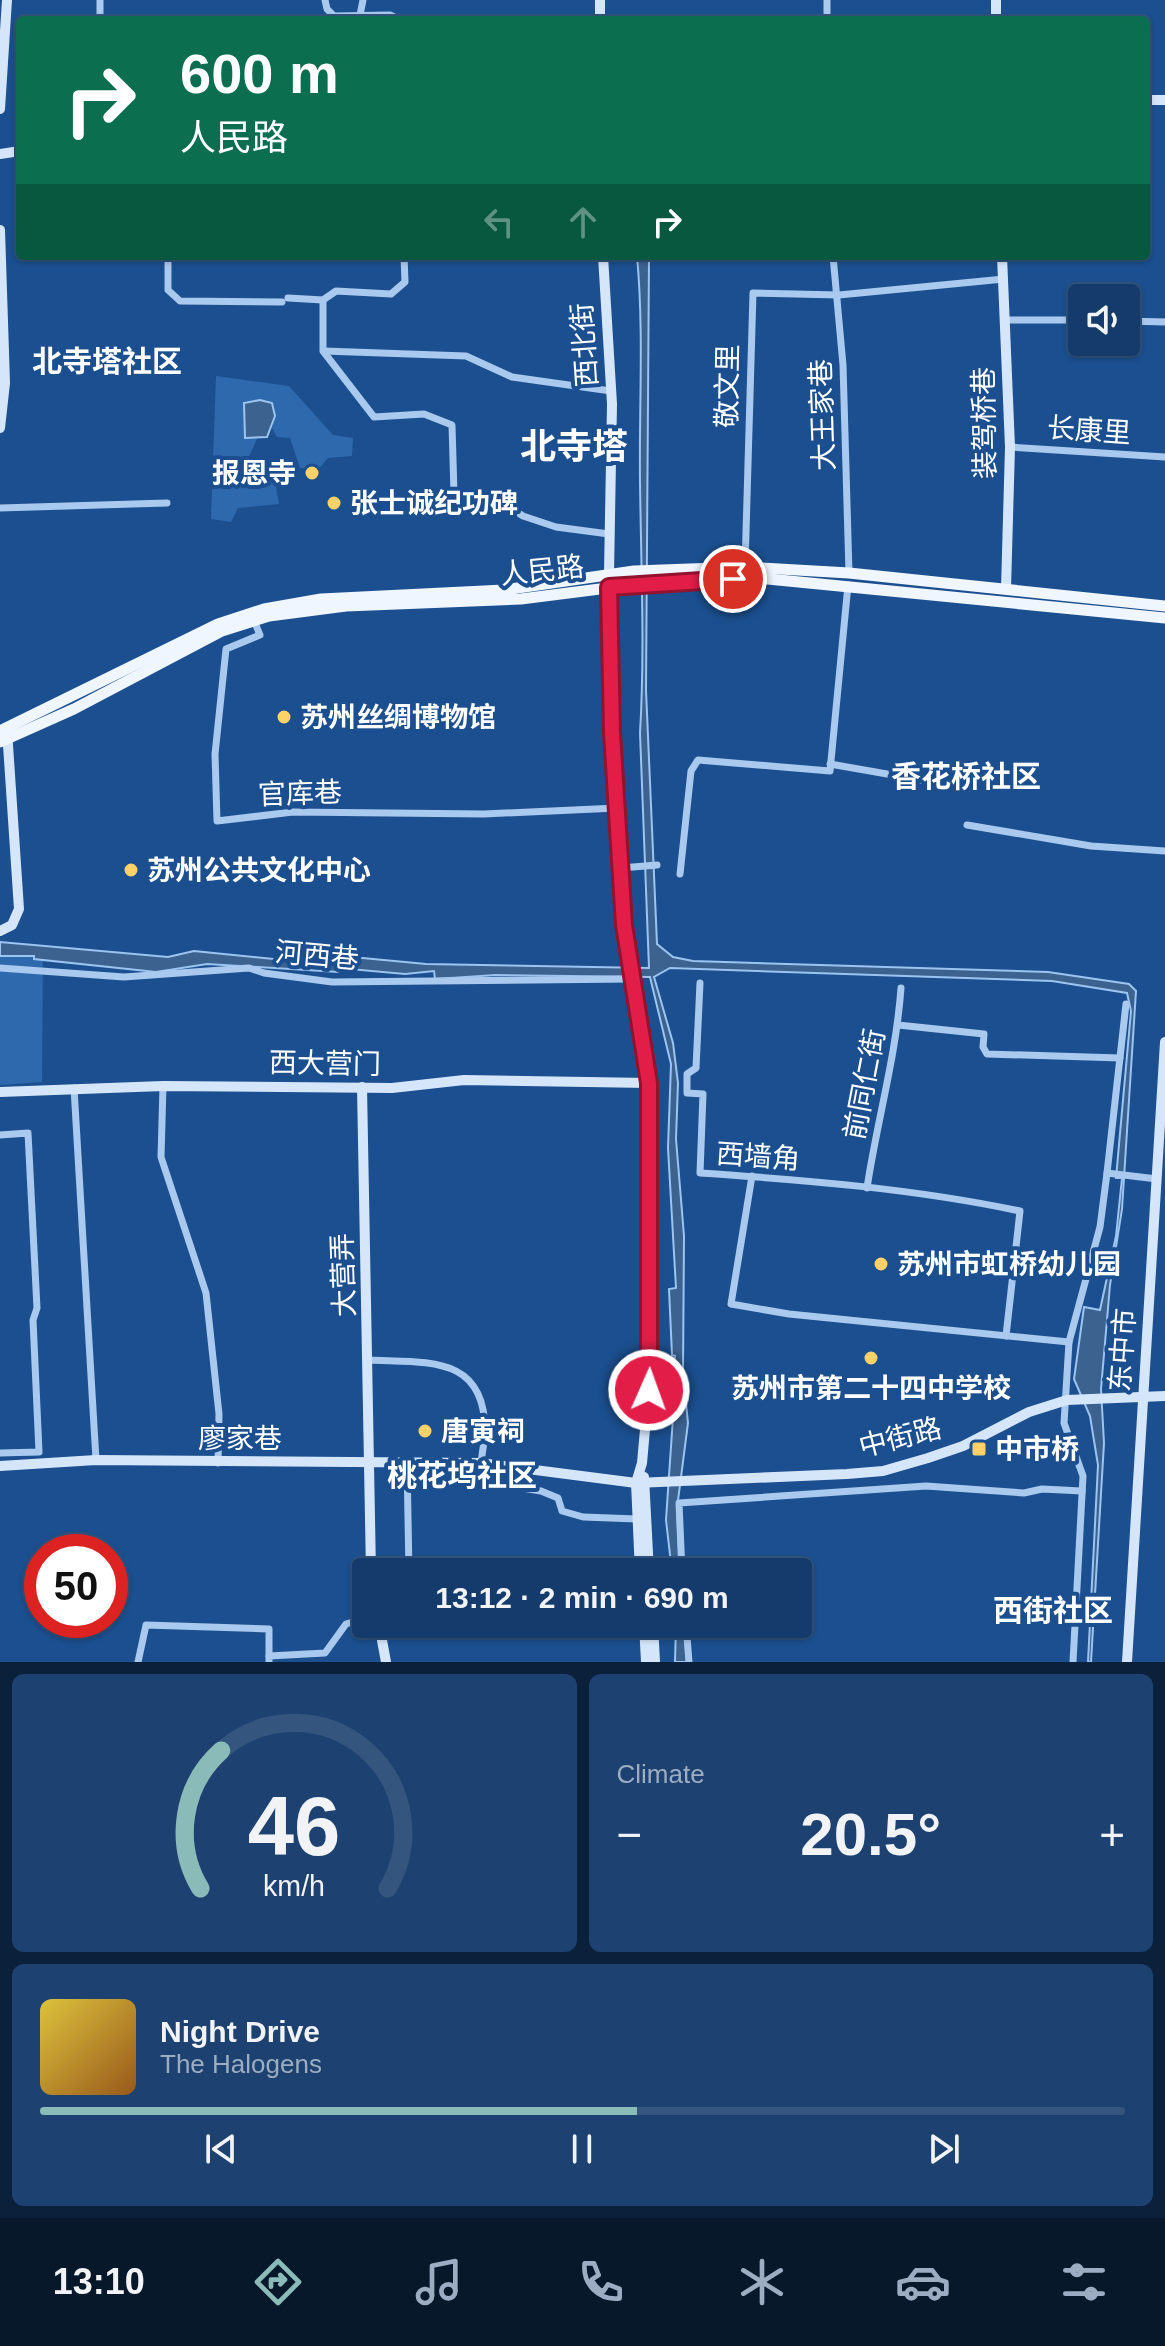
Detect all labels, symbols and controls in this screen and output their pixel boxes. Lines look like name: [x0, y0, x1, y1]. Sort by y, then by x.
text: 600 m: [180, 42, 339, 105]
icon: right: [48, 48, 152, 152]
text: 人民路: [180, 117, 288, 158]
icon: left: [477, 200, 521, 244]
icon: ahead: [561, 200, 605, 244]
icon: right: [645, 200, 689, 244]
map controls: [1068, 284, 1140, 356]
button: sound: [1068, 284, 1140, 356]
street label: 西北街: [566, 302, 603, 388]
street label: 敬文里: [711, 344, 744, 428]
district label: 北寺塔社区: [32, 345, 182, 378]
street label: 大王家巷: [805, 358, 840, 471]
street label: 装驾桥巷: [968, 367, 1001, 479]
street label: 长康里: [1046, 412, 1132, 449]
district label: 北寺塔: [520, 426, 628, 467]
place label: 报恩寺: [212, 458, 296, 489]
marker: 报恩寺: [303, 464, 321, 482]
place label: 张士诚纪功碑: [350, 488, 518, 519]
marker: 张士诚纪功碑: [325, 494, 343, 512]
pin: [699, 545, 767, 613]
street label: 人民路: [499, 551, 585, 590]
icon: arrive: [711, 557, 755, 601]
place label: 苏州丝绸博物馆: [300, 702, 496, 733]
marker: 苏州丝绸博物馆: [275, 708, 293, 726]
district label: 香花桥社区: [891, 760, 1041, 793]
street label: 官库巷: [257, 777, 343, 810]
place label: 苏州公共文化中心: [147, 855, 371, 886]
marker: 苏州公共文化中心: [122, 861, 140, 879]
street label: 河西巷: [274, 936, 360, 975]
street label: 前同仁街: [839, 1026, 890, 1142]
street label: 西大营门: [269, 1047, 381, 1080]
street label: 西墙角: [715, 1138, 801, 1175]
street label: 大营弄: [327, 1232, 360, 1318]
place label: 苏州市虹桥幼儿园: [897, 1249, 1121, 1280]
marker: 苏州市虹桥幼儿园: [872, 1255, 890, 1273]
street label: 东中市: [1104, 1307, 1141, 1393]
position arrow: [607, 1348, 691, 1432]
marker: 苏州市第二十四中学校: [862, 1349, 880, 1367]
place label: 苏州市第二十四中学校: [731, 1373, 1011, 1404]
street label: 中街路: [856, 1412, 945, 1463]
place label: 唐寅祠: [441, 1416, 525, 1447]
marker: 唐寅祠: [416, 1422, 434, 1440]
street label: 廖家巷: [198, 1423, 282, 1454]
place label: 中市桥: [995, 1434, 1079, 1465]
marker: 中市桥: [970, 1440, 988, 1458]
district label: 桃花坞社区: [387, 1459, 537, 1492]
speed limit sign: 50: [24, 1534, 128, 1638]
text: 13:12 · 2 min · 690 m: [435, 1581, 729, 1614]
district label: 西街社区: [993, 1594, 1113, 1627]
text: Climate: [617, 1759, 705, 1789]
text: 46: [248, 1780, 341, 1873]
text: 20.5°: [800, 1801, 941, 1868]
text: −: [617, 1810, 642, 1859]
text: +: [1099, 1810, 1125, 1859]
text: km/h: [263, 1870, 325, 1902]
text: Night Drive: [160, 2015, 320, 2048]
text: The Halogens: [160, 2049, 322, 2079]
icon: previous: [199, 2127, 243, 2171]
icon: pause: [560, 2127, 604, 2171]
icon: next: [922, 2127, 966, 2171]
icon: directions: [250, 2254, 306, 2310]
icon: music: [411, 2254, 467, 2310]
icon: phone: [573, 2254, 629, 2310]
icon: climate: [734, 2254, 790, 2310]
icon: car: [895, 2254, 951, 2310]
icon: filters: [1056, 2254, 1112, 2310]
text: 13:10: [53, 2261, 145, 2302]

